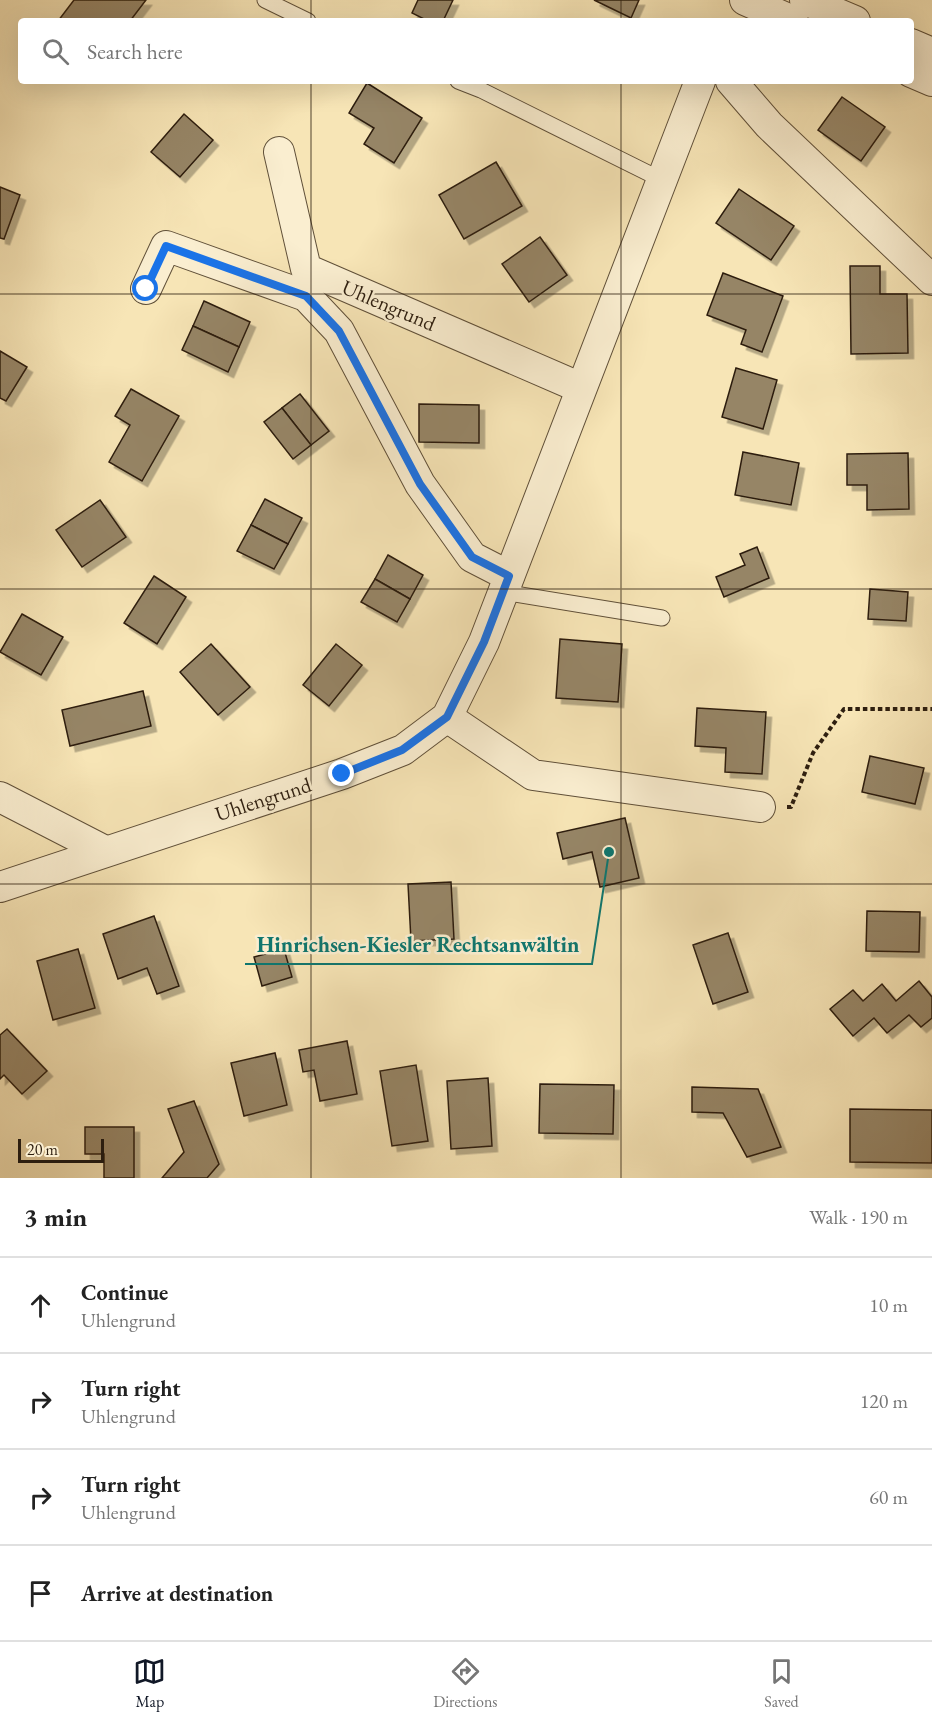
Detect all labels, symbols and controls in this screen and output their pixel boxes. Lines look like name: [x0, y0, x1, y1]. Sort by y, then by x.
search box: [18, 18, 914, 84]
icon: search: [39, 35, 72, 68]
text: Search here: [87, 37, 182, 66]
street label: Uhlengrund: [338, 273, 440, 337]
route start: [132, 275, 158, 301]
route end: [328, 760, 354, 786]
street label: Uhlengrund: [211, 771, 315, 827]
callout: Hinrichsen-Kiesler Rechtsanwältin: [245, 924, 592, 964]
text: Hinrichsen-Kiesler Rechtsanwältin: [257, 930, 580, 959]
scale bar: [18, 1136, 104, 1164]
text: 20 m: [27, 1139, 58, 1160]
text: 3 min: [24, 1200, 87, 1234]
text: Walk · 190 m: [809, 1204, 908, 1230]
text: Continue: [81, 1278, 168, 1307]
icon: ahead: [24, 1289, 57, 1322]
text: 10 m: [869, 1292, 908, 1318]
text: Uhlengrund: [81, 1307, 176, 1333]
text: Turn right: [81, 1374, 180, 1403]
icon: right: [24, 1385, 57, 1418]
text: 120 m: [860, 1388, 908, 1414]
text: Uhlengrund: [81, 1403, 176, 1429]
text: Turn right: [81, 1470, 180, 1499]
icon: right: [24, 1481, 57, 1514]
text: 60 m: [869, 1484, 908, 1510]
text: Uhlengrund: [81, 1499, 176, 1525]
icon: arrive: [24, 1577, 57, 1610]
text: Arrive at destination: [81, 1579, 273, 1608]
tab: Map: [133, 1655, 166, 1712]
tab: Directions: [433, 1655, 498, 1712]
tab: Saved: [764, 1655, 799, 1712]

